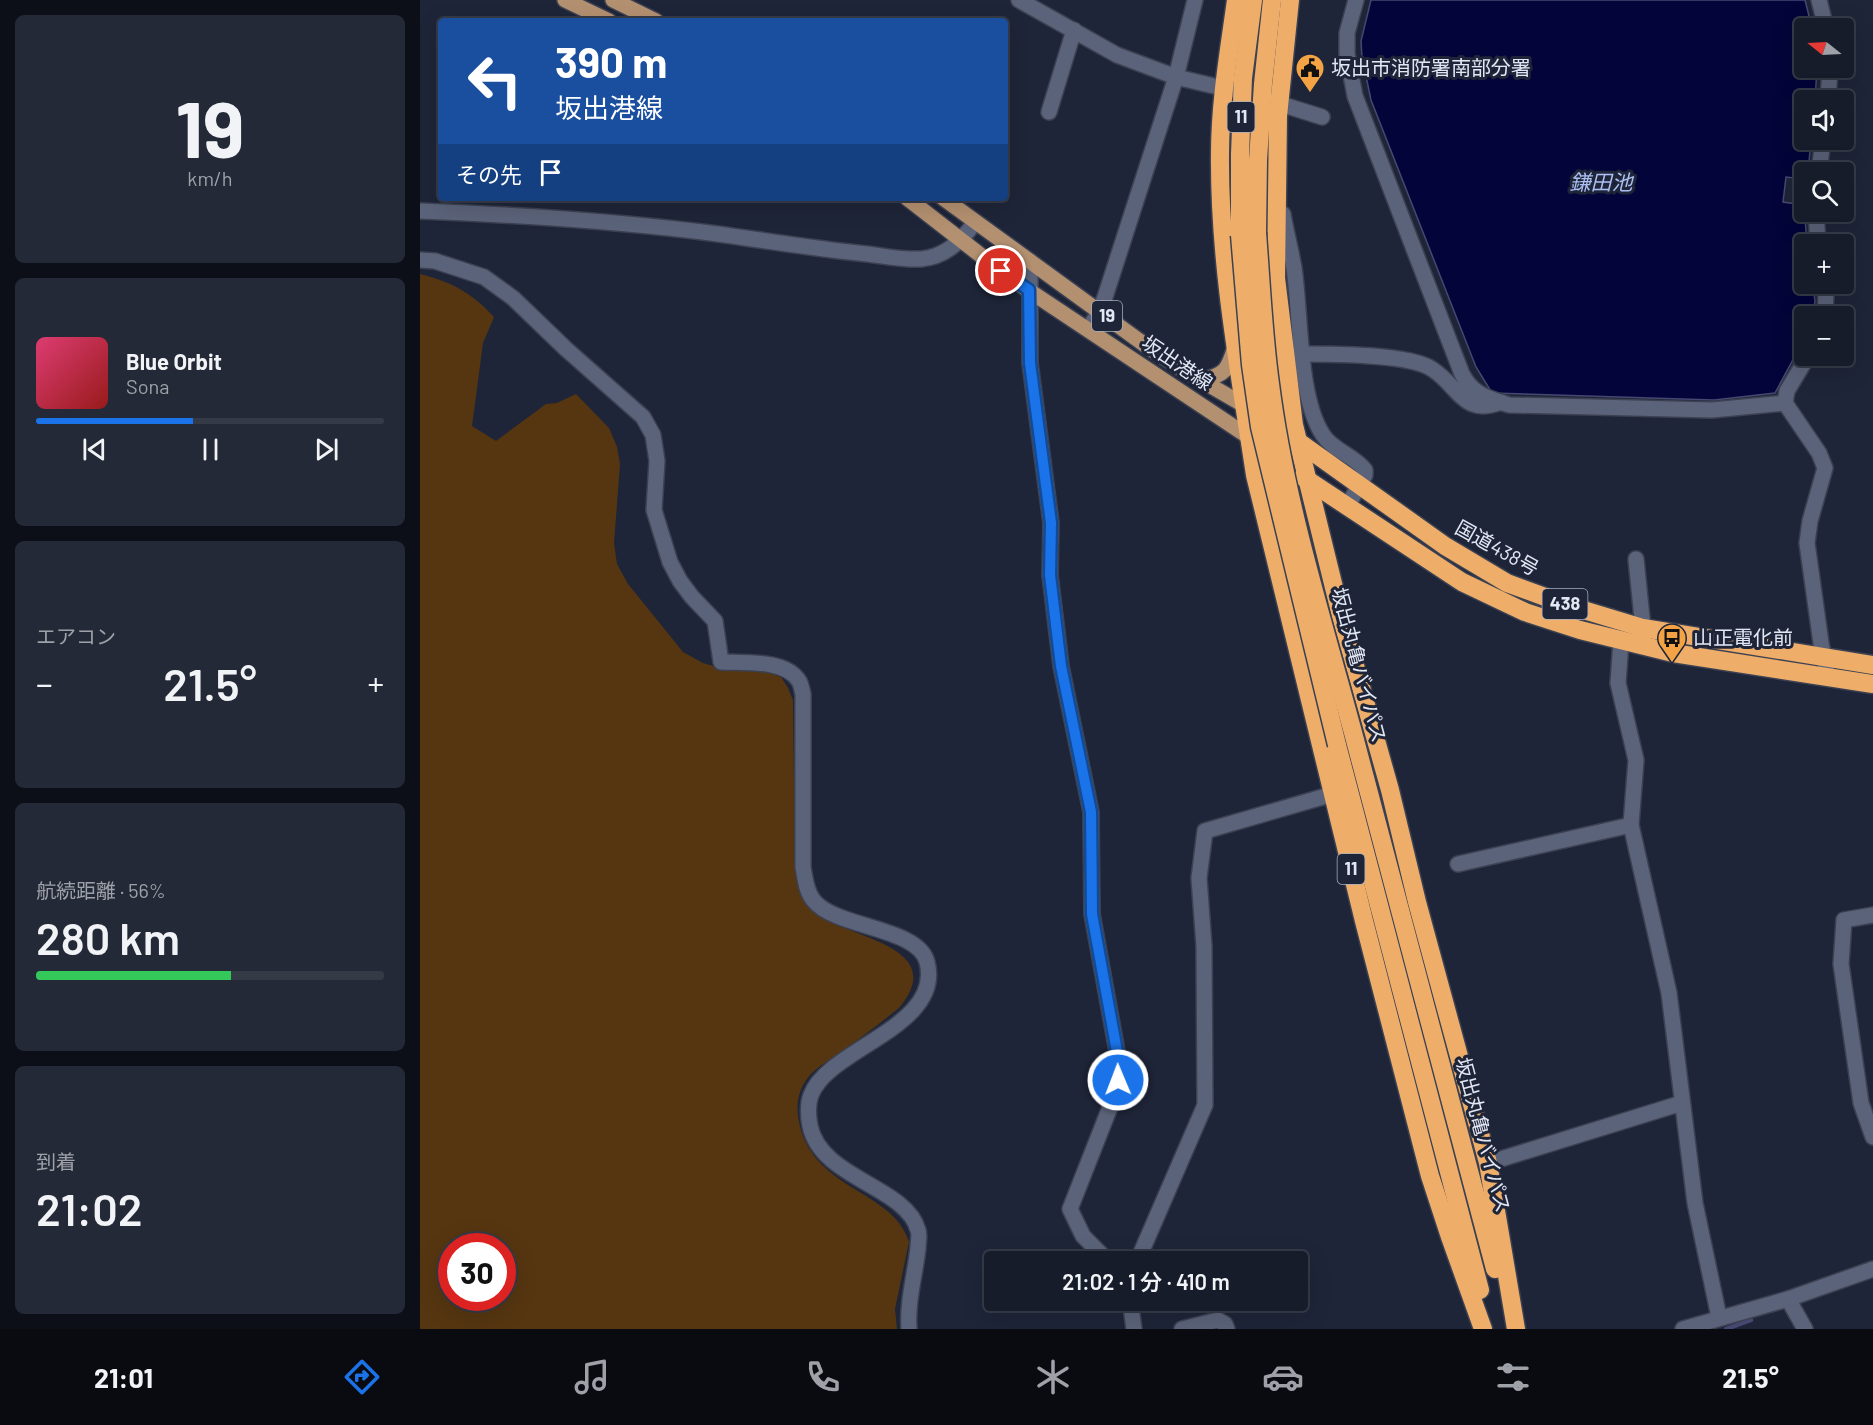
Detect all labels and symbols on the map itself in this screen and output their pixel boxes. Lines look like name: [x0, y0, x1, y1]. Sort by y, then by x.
north arrow: [1794, 18, 1854, 78]
public building icon: 坂出市消防署南部分署: [1294, 52, 1326, 94]
place label: 坂出市消防署南部分署: [1331, 55, 1531, 79]
road number: 11: [1228, 102, 1254, 132]
water label: 鎌田池: [1570, 169, 1634, 194]
pin: [975, 245, 1026, 296]
road number: 19: [1092, 301, 1122, 331]
street label: 坂出港線: [1138, 330, 1217, 394]
street label: 国道438号: [1452, 514, 1543, 580]
street label: 坂出丸亀バイパス: [1328, 585, 1392, 745]
road number: 438: [1542, 589, 1588, 619]
bus stop icon: 山正電化前: [1656, 622, 1688, 664]
place label: 山正電化前: [1693, 625, 1793, 649]
road number: 11: [1338, 854, 1364, 884]
position arrow: [1086, 1048, 1150, 1112]
street label: 坂出丸亀バイパス: [1452, 1055, 1516, 1215]
speed limit sign: 30: [438, 1233, 516, 1311]

